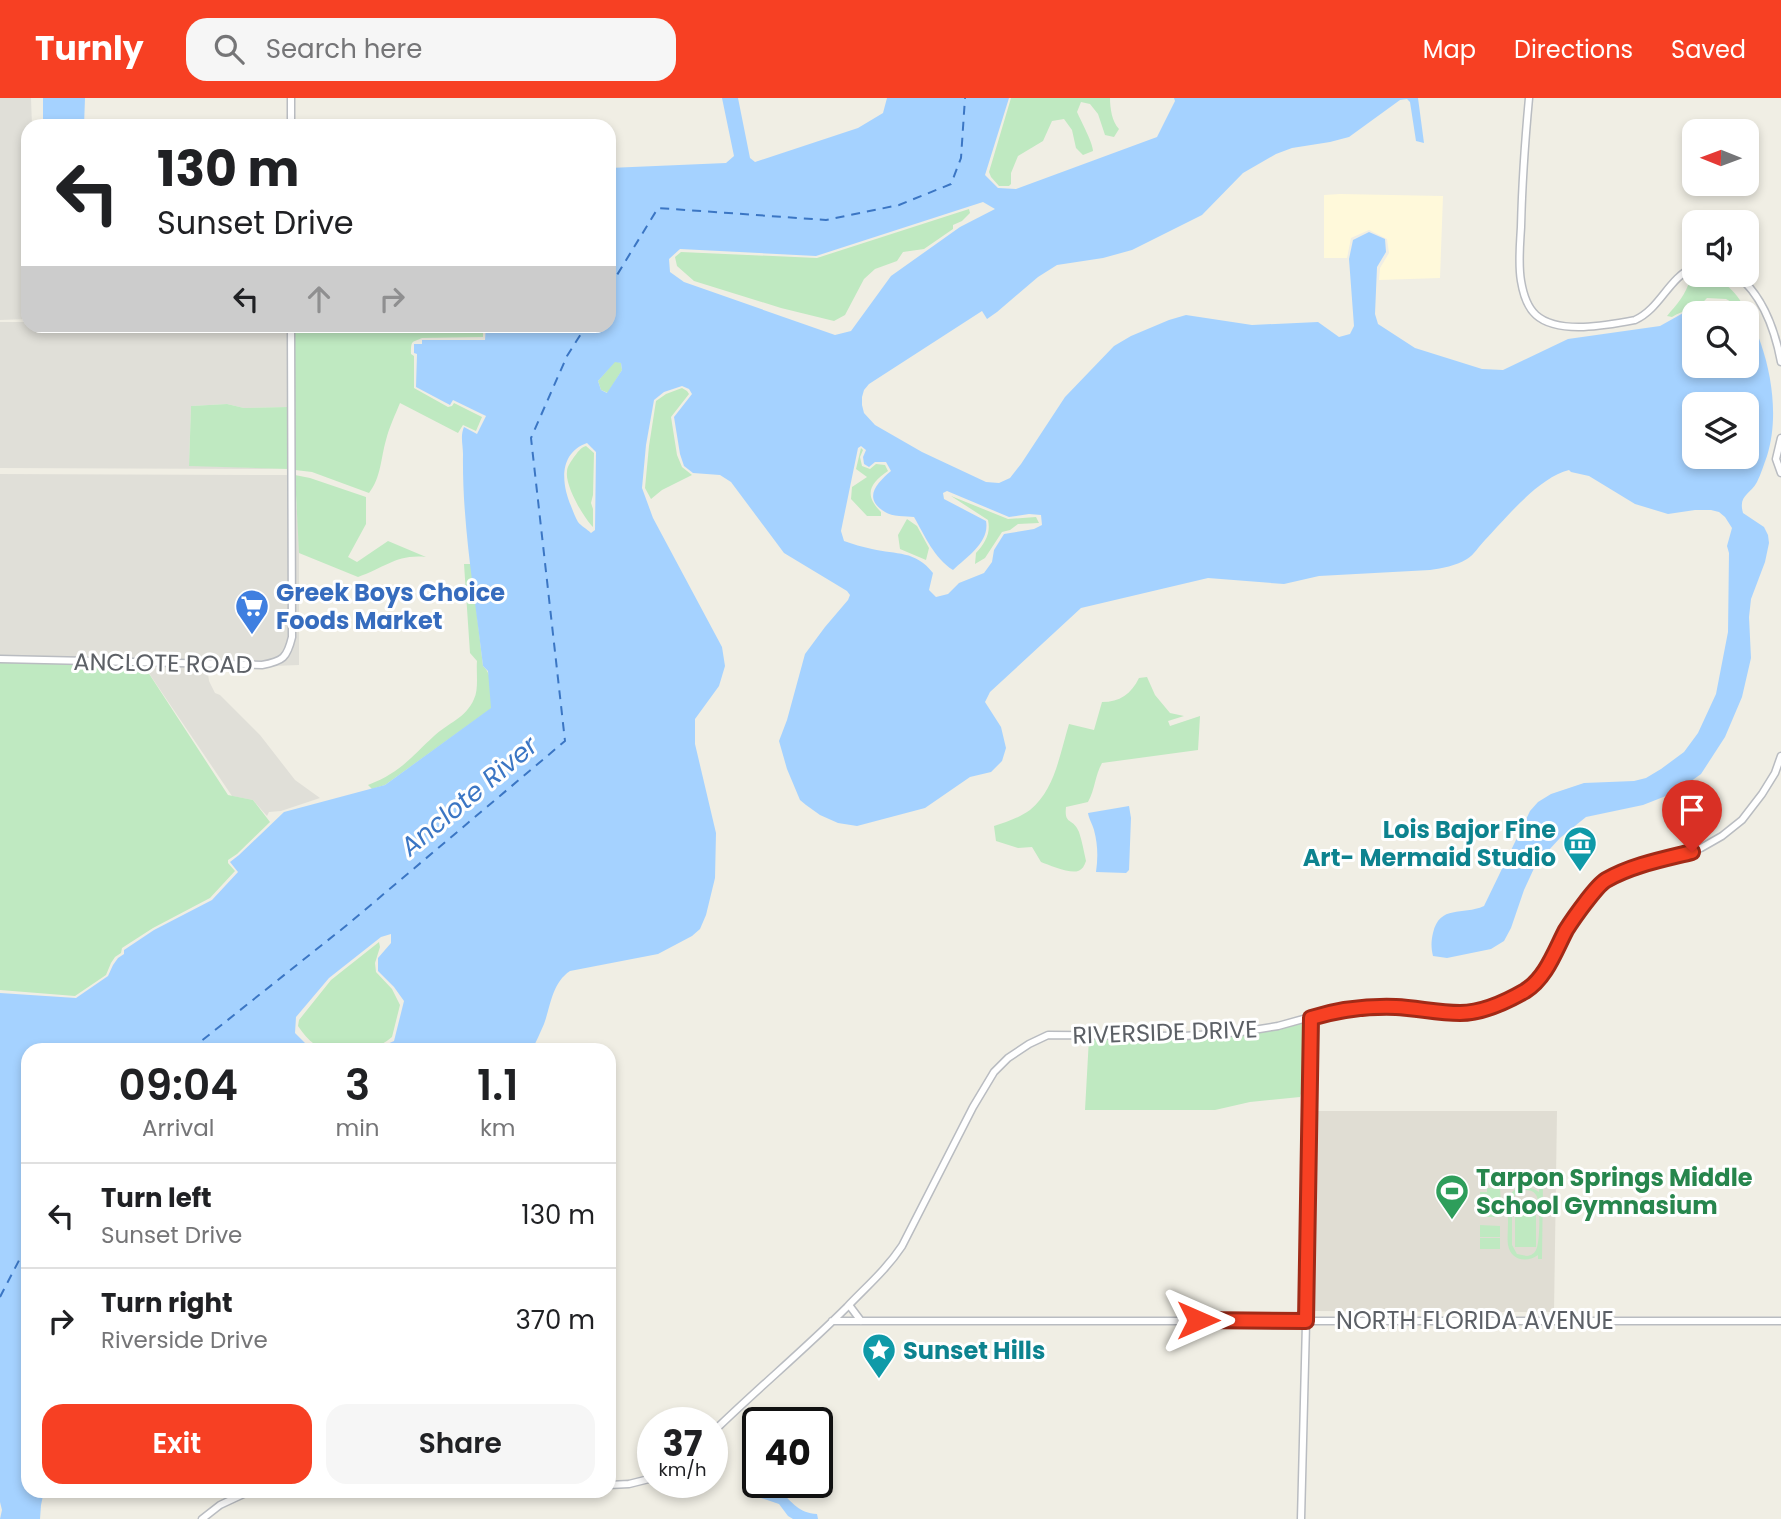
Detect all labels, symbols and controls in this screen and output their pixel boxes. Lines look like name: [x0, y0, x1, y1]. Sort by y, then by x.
search box: [186, 18, 676, 81]
text: Turnly: [35, 25, 144, 72]
icon: search: [210, 30, 248, 68]
text: Search here: [266, 31, 422, 67]
text: Map: [1423, 33, 1476, 66]
text: Directions: [1514, 33, 1633, 66]
text: Saved: [1671, 33, 1746, 66]
north arrow: [1682, 119, 1759, 196]
map controls: [1682, 119, 1759, 469]
text: 130 m: [157, 135, 299, 203]
icon: left: [42, 147, 133, 238]
text: Sunset Drive: [157, 200, 354, 245]
button: sound: [1682, 210, 1759, 287]
icon: left: [227, 280, 265, 318]
icon: ahead: [300, 280, 338, 318]
icon: right: [373, 280, 411, 318]
button: search: [1682, 301, 1759, 378]
button: layers: [1682, 392, 1759, 469]
place label: Greek Boys Choice Foods Market: [276, 576, 505, 637]
supermarket icon: Greek Boys Choice Foods Market: [233, 587, 271, 636]
street label: ANCLOTE ROAD: [73, 645, 253, 681]
water label: Anclote River: [392, 727, 546, 865]
pin: [1662, 780, 1722, 852]
icon: arrive: [1673, 791, 1711, 829]
place label: Lois Bajor Fine Art- Mermaid Studio: [1303, 813, 1556, 874]
museum icon: Lois Bajor Fine Art- Mermaid Studio: [1561, 824, 1599, 873]
street label: RIVERSIDE DRIVE: [1072, 1012, 1258, 1052]
text: 09:04: [119, 1056, 238, 1115]
text: 3: [345, 1056, 370, 1115]
text: 1.1: [477, 1056, 518, 1115]
text: Arrival: [142, 1112, 214, 1144]
text: min: [335, 1112, 380, 1144]
text: km: [480, 1112, 516, 1144]
place label: Tarpon Springs Middle School Gymnasium: [1476, 1161, 1753, 1222]
sports icon: Tarpon Springs Middle School Gymnasium: [1433, 1172, 1471, 1221]
text: Turn left: [101, 1180, 212, 1216]
icon: left: [42, 1197, 80, 1235]
text: 130 m: [521, 1197, 595, 1233]
text: Sunset Drive: [101, 1219, 242, 1251]
position arrow: [1161, 1283, 1235, 1357]
text: Turn right: [101, 1285, 233, 1321]
icon: right: [42, 1302, 80, 1340]
text: 370 m: [515, 1302, 595, 1338]
street label: NORTH FLORIDA AVENUE: [1336, 1304, 1614, 1337]
text: Riverside Drive: [101, 1324, 268, 1356]
place icon: Sunset Hills: [860, 1331, 898, 1380]
place label: Sunset Hills: [903, 1334, 1045, 1367]
button: Exit: [42, 1404, 312, 1484]
button: Share: [326, 1404, 595, 1484]
speed limit sign: 40: [742, 1407, 833, 1498]
text: 37: [663, 1419, 702, 1468]
text: km/h: [659, 1457, 706, 1482]

